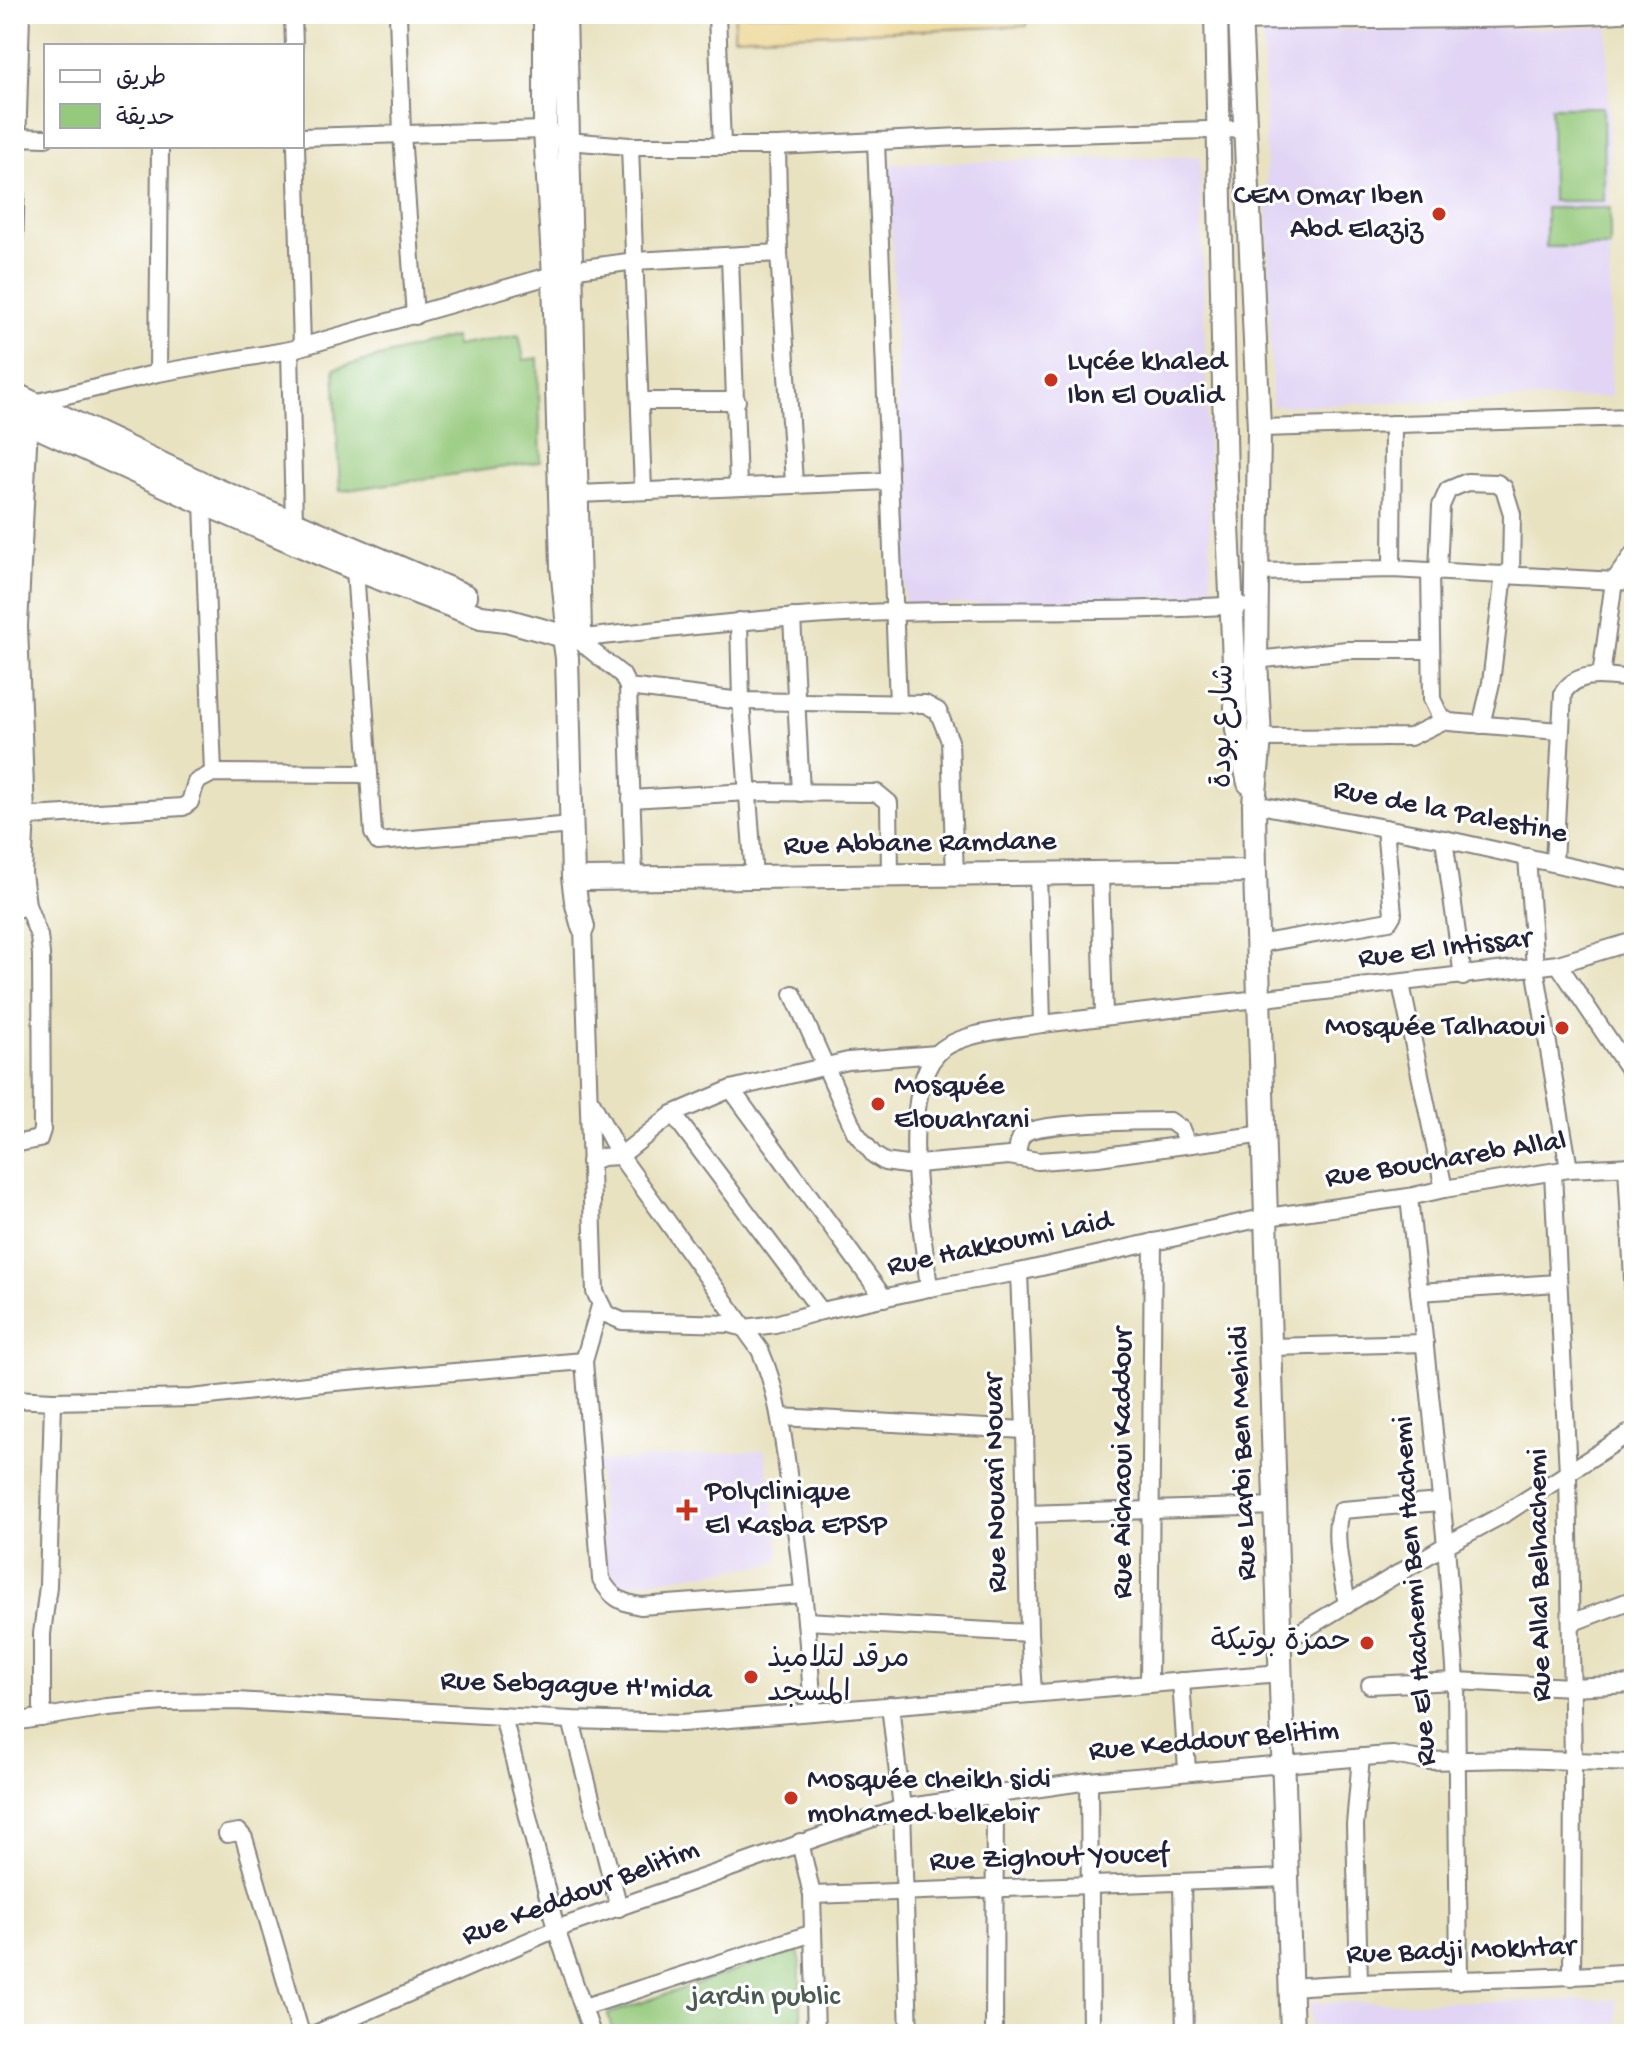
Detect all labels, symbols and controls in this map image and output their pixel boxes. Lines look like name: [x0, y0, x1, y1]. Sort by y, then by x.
legend: [44, 44, 304, 148]
text: طريق: [116, 65, 166, 94]
text: حديقة: [116, 105, 175, 134]
place label: CEM Omar Iben Abd Elaziz: [1234, 180, 1424, 249]
marker: CEM Omar Iben Abd Elaziz: [1430, 205, 1448, 223]
place label: Lycée khaled Ibn El Oualid: [1067, 346, 1229, 415]
marker: Lycée khaled Ibn El Oualid: [1042, 371, 1060, 389]
street label: شارع بودة: [1206, 664, 1244, 788]
street label: Rue de la Palestine: [1330, 773, 1571, 853]
street label: Rue Abbane Ramdane: [783, 825, 1057, 865]
street label: Rue El Intissar: [1356, 922, 1536, 978]
place label: Mosquée Talhaoui: [1325, 1011, 1546, 1046]
marker: Mosquée Talhaoui: [1553, 1019, 1571, 1037]
place label: Mosquée Elouahrani: [894, 1070, 1030, 1139]
marker: Mosquée Elouahrani: [869, 1095, 887, 1113]
street label: Rue Bouchareb Allal: [1323, 1125, 1569, 1197]
street label: Rue Hakkoumi Laid: [884, 1204, 1118, 1286]
street label: Rue Aichaoui Kaddour: [1107, 1325, 1142, 1599]
street label: Rue Larbi Ben Mehidi: [1222, 1325, 1266, 1581]
street label: Rue Nouari Nouar: [978, 1371, 1016, 1593]
street label: Rue El Hachemi Ben Hachemi: [1386, 1415, 1446, 1767]
street label: Rue Allal Belhachemi: [1521, 1448, 1561, 1702]
place label: Polyclinique El Kasba EPSP: [704, 1476, 887, 1545]
marker: Polyclinique El Kasba EPSP: [676, 1499, 698, 1521]
place label: حمزة بوتيكة: [1211, 1626, 1351, 1661]
marker: حمزة بوتيكة: [1358, 1634, 1376, 1652]
place label: مرقد لتلاميذ المسجد: [767, 1643, 909, 1712]
street label: Rue Sebgague H'mida: [440, 1665, 714, 1709]
marker: مرقد لتلاميذ المسجد: [742, 1668, 760, 1686]
street label: Rue Keddour Belitim: [1087, 1714, 1341, 1770]
place label: Mosquée cheikh sidi mohamed belkebir: [807, 1764, 1051, 1833]
marker: Mosquée cheikh sidi mohamed belkebir: [782, 1789, 800, 1807]
street label: Rue Keddour Belitim: [458, 1833, 704, 1955]
street label: Rue Zighout Youcef: [929, 1837, 1172, 1881]
street label: Rue Badji Mokhtar: [1346, 1930, 1579, 1973]
park label: jardin public: [685, 1981, 842, 2016]

